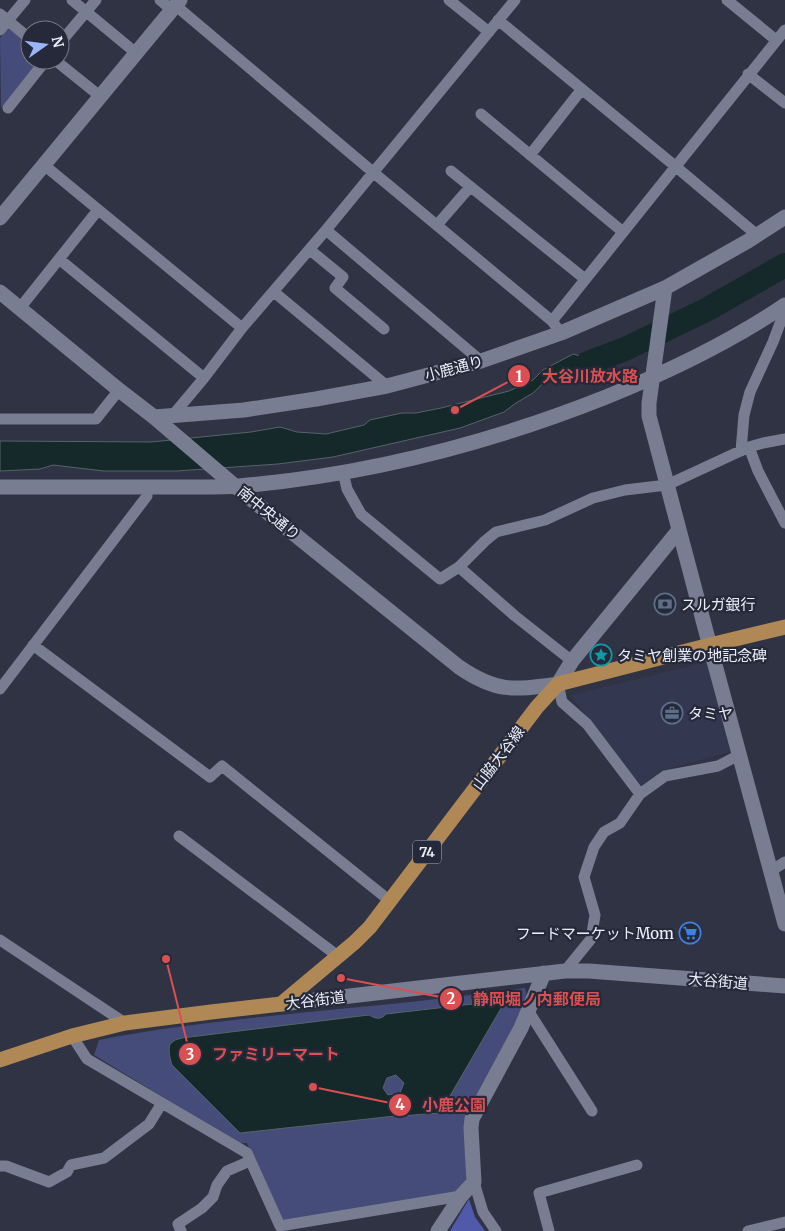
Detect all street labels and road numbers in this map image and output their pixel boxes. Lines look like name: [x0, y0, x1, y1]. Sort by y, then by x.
street label: 小鹿通り: [423, 351, 485, 385]
street label: 南中央通り: [234, 482, 304, 544]
street label: 山脇大谷線: [468, 722, 528, 794]
road number: 74: [413, 840, 441, 864]
street label: 大谷街道: [687, 969, 749, 993]
street label: 大谷街道: [284, 987, 346, 1013]

